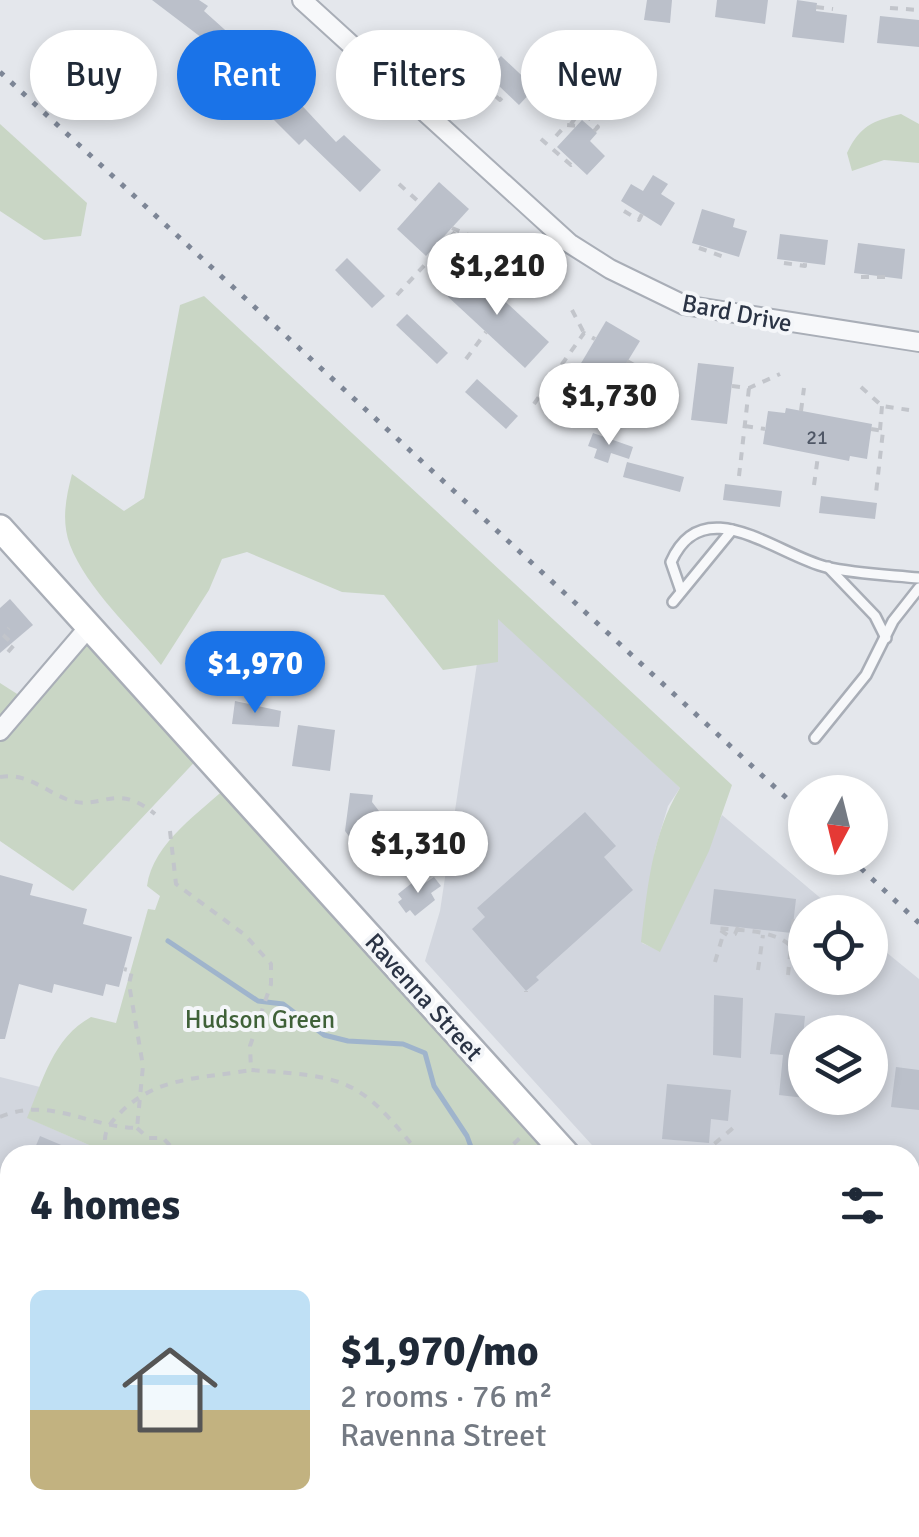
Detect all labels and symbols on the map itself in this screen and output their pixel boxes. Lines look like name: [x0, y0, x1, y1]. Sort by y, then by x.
pin: $1,210: [416, 233, 578, 318]
street label: Bard Drive: [679, 287, 795, 339]
pin: $1,730: [528, 363, 690, 448]
house number: 21: [806, 425, 828, 450]
pin: $1,970: [174, 631, 336, 716]
north arrow: [788, 775, 888, 875]
pin: $1,310: [337, 811, 499, 896]
street label: Ravenna Street: [359, 927, 490, 1067]
park label: Hudson Green: [185, 1004, 335, 1035]

